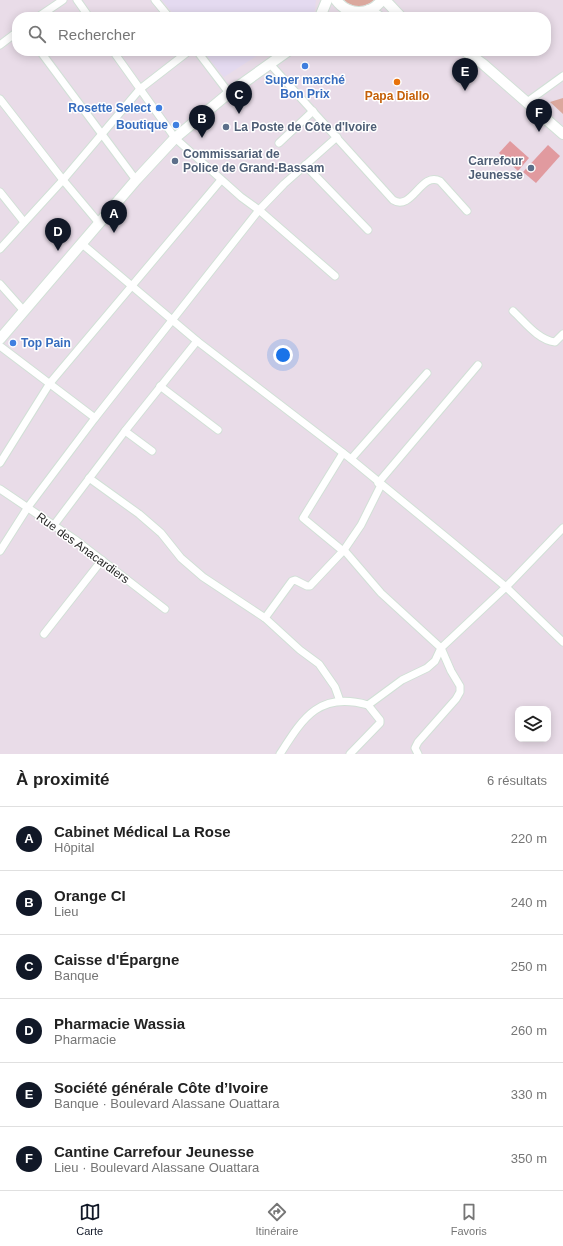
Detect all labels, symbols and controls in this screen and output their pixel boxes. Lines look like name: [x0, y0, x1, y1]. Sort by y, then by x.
search box: [12, 12, 551, 56]
icon: search: [26, 23, 48, 45]
text: Rechercher: [58, 26, 136, 43]
pin: E: [452, 58, 478, 91]
marker: Super marché Bon Prix: [300, 61, 310, 71]
place label: Super marché Bon Prix: [265, 73, 345, 101]
marker: Papa Diallo: [392, 77, 402, 87]
pin: C: [226, 81, 252, 114]
place label: Papa Diallo: [365, 89, 429, 103]
pin: F: [526, 99, 552, 132]
place label: Rosette Select: [68, 101, 151, 115]
marker: Rosette Select: [154, 103, 164, 113]
pin: B: [189, 105, 215, 138]
place label: Boutique: [116, 118, 168, 132]
marker: Boutique: [171, 120, 181, 130]
place label: La Poste de Côte d'Ivoire: [234, 120, 377, 134]
marker: La Poste de Côte d'Ivoire: [221, 122, 231, 132]
place label: Commissariat de Police de Grand-Bassam: [183, 147, 324, 175]
place label: Carrefour Jeunesse: [468, 154, 523, 182]
marker: Commissariat de Police de Grand-Bassam: [170, 156, 180, 166]
marker: Carrefour Jeunesse: [526, 163, 536, 173]
pin: A: [101, 200, 127, 233]
pin: D: [45, 218, 71, 251]
place label: Top Pain: [21, 336, 71, 350]
marker: Top Pain: [8, 338, 18, 348]
your location: [273, 345, 293, 365]
street label: Rue des Anacardiers: [34, 510, 132, 586]
map controls: [515, 706, 551, 742]
button: layers: [515, 706, 551, 742]
text: À proximité: [16, 770, 110, 789]
text: 6 résultats: [487, 773, 547, 788]
text: Cabinet Médical La Rose: [54, 823, 231, 840]
text: A: [24, 831, 34, 846]
text: 220 m: [511, 831, 547, 846]
text: Hôpital: [54, 840, 94, 855]
text: Orange CI: [54, 887, 126, 904]
text: B: [24, 895, 34, 910]
text: 240 m: [511, 895, 547, 910]
text: Lieu: [54, 904, 79, 919]
text: Caisse d'Épargne: [54, 951, 179, 968]
text: C: [24, 959, 34, 974]
text: 250 m: [511, 959, 547, 974]
text: Banque: [54, 968, 99, 983]
text: Pharmacie Wassia: [54, 1015, 185, 1032]
text: D: [24, 1023, 34, 1038]
text: 260 m: [511, 1023, 547, 1038]
text: Pharmacie: [54, 1032, 116, 1047]
text: Société générale Côte d’Ivoire: [54, 1079, 268, 1096]
text: E: [25, 1087, 33, 1102]
text: 330 m: [511, 1087, 547, 1102]
text: Banque · Boulevard Alassane Ouattara: [54, 1096, 279, 1111]
text: Cantine Carrefour Jeunesse: [54, 1143, 254, 1160]
text: F: [25, 1151, 33, 1166]
text: 350 m: [511, 1151, 547, 1166]
text: Lieu · Boulevard Alassane Ouattara: [54, 1160, 259, 1175]
tab: Carte: [76, 1201, 103, 1237]
tab: Itinéraire: [256, 1201, 298, 1237]
tab: Favoris: [451, 1201, 487, 1237]

